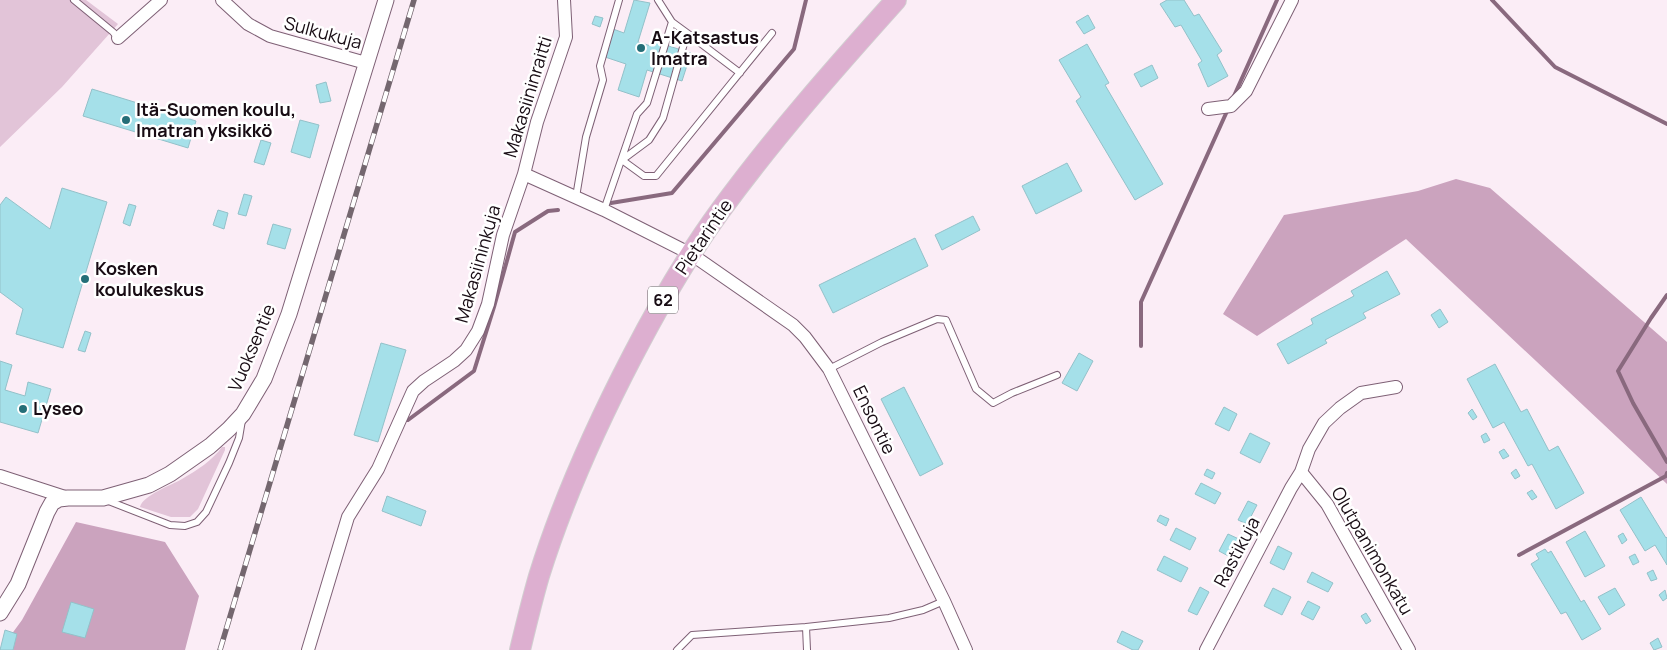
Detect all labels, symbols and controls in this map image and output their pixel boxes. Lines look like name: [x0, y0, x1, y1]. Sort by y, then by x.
street label: Sulkukuja: [282, 10, 365, 54]
place label: A-Katsastus Imatra: [651, 25, 759, 70]
street label: Makasiininraitti: [497, 33, 557, 160]
marker: A-Katsastus Imatra: [635, 42, 647, 54]
place label: Itä-Suomen koulu, Imatran yksikkö: [136, 97, 296, 142]
marker: Itä-Suomen koulu, Imatran yksikkö: [120, 114, 132, 126]
street label: Pietarintie: [669, 194, 737, 279]
street label: Makasiininkuja: [449, 202, 505, 325]
place label: Kosken koulukeskus: [95, 256, 204, 301]
marker: Kosken koulukeskus: [79, 273, 91, 285]
road number: 62: [648, 286, 678, 314]
street label: Vuoksentie: [222, 300, 280, 395]
street label: Ensontie: [848, 381, 902, 458]
place label: Lyseo: [33, 396, 83, 420]
marker: Lyseo: [17, 403, 29, 415]
street label: Olutpanimonkatu: [1326, 482, 1419, 619]
street label: Rastikuja: [1208, 512, 1265, 591]

